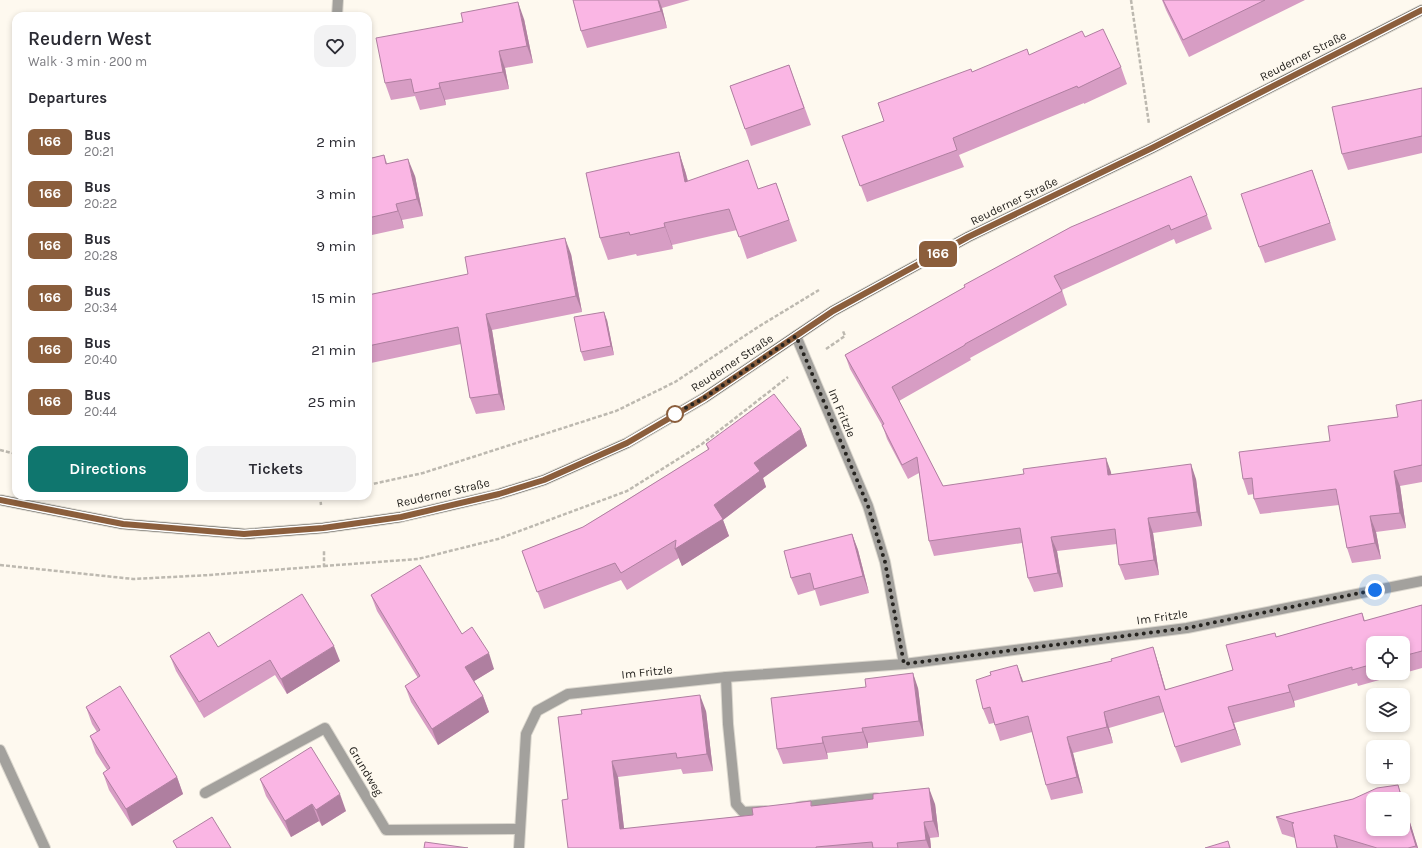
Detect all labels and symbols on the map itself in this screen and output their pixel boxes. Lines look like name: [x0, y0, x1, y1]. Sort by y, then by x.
street label: Reuderner Straße: [1257, 28, 1349, 84]
street label: Reuderner Straße: [968, 174, 1060, 228]
line badge: 166: [915, 241, 961, 267]
street label: Reuderner Straße: [688, 331, 776, 395]
street label: Im Fritzle: [826, 387, 858, 439]
unlabelled marker: [666, 405, 684, 423]
street label: Reuderner Straße: [395, 475, 491, 511]
your location: [1365, 580, 1385, 600]
street label: Im Fritzle: [1136, 606, 1188, 628]
street label: Im Fritzle: [621, 662, 673, 682]
street label: Grundweg: [346, 744, 386, 798]

